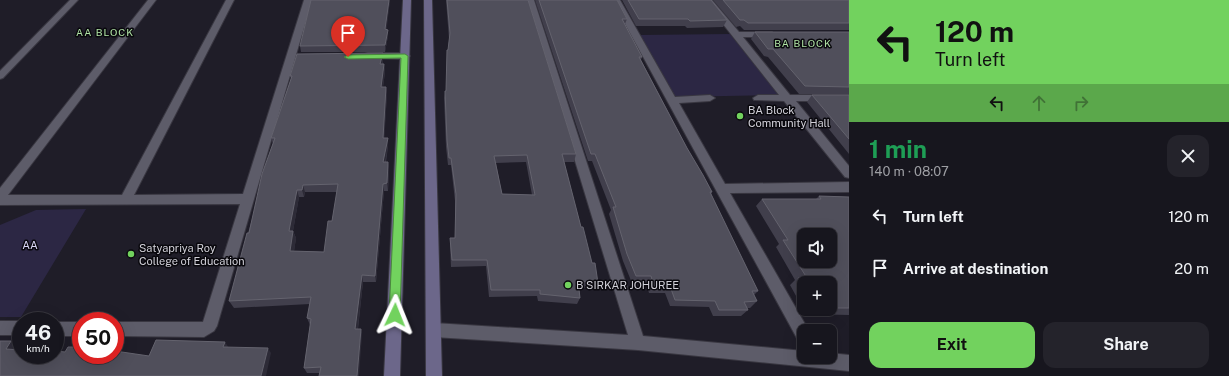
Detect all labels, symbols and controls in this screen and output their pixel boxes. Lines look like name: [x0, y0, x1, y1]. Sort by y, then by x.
text: 120 m: [935, 15, 1014, 48]
pin: [331, 16, 365, 57]
icon: left: [869, 16, 921, 68]
icon: arrive: [337, 22, 359, 44]
district label: AA BLOCK: [76, 26, 134, 38]
district label: BA BLOCK: [774, 37, 832, 49]
text: Turn left: [935, 49, 1005, 70]
icon: left: [986, 92, 1008, 114]
icon: ahead: [1028, 92, 1050, 114]
icon: right: [1070, 92, 1092, 114]
place label: BA Block Community Hall: [748, 104, 830, 129]
marker: BA Block Community Hall: [735, 111, 745, 121]
text: 1 min: [869, 135, 927, 163]
button: close: [1167, 135, 1209, 177]
text: 140 m · 08:07: [869, 164, 949, 179]
icon: left: [869, 205, 891, 227]
text: Turn left: [903, 208, 964, 225]
text: 120 m: [1168, 208, 1209, 225]
map controls: [797, 228, 837, 364]
button: sound: [797, 228, 837, 268]
park label: AA: [22, 239, 38, 251]
place label: Satyapriya Roy College of Education: [139, 242, 245, 267]
marker: Satyapriya Roy College of Education: [126, 249, 136, 259]
icon: arrive: [869, 257, 891, 279]
text: Arrive at destination: [903, 260, 1048, 277]
text: 20 m: [1174, 260, 1209, 277]
button: +: [797, 276, 837, 316]
place label: B SIRKAR JOHUREE: [576, 279, 679, 291]
marker: B SIRKAR JOHUREE: [563, 280, 573, 290]
position arrow: [374, 294, 416, 336]
speed limit sign: 50: [72, 312, 124, 364]
text: 46: [25, 321, 51, 345]
button: Exit: [869, 322, 1035, 368]
button: Share: [1043, 322, 1209, 368]
button: −: [797, 324, 837, 364]
text: km/h: [26, 342, 50, 354]

